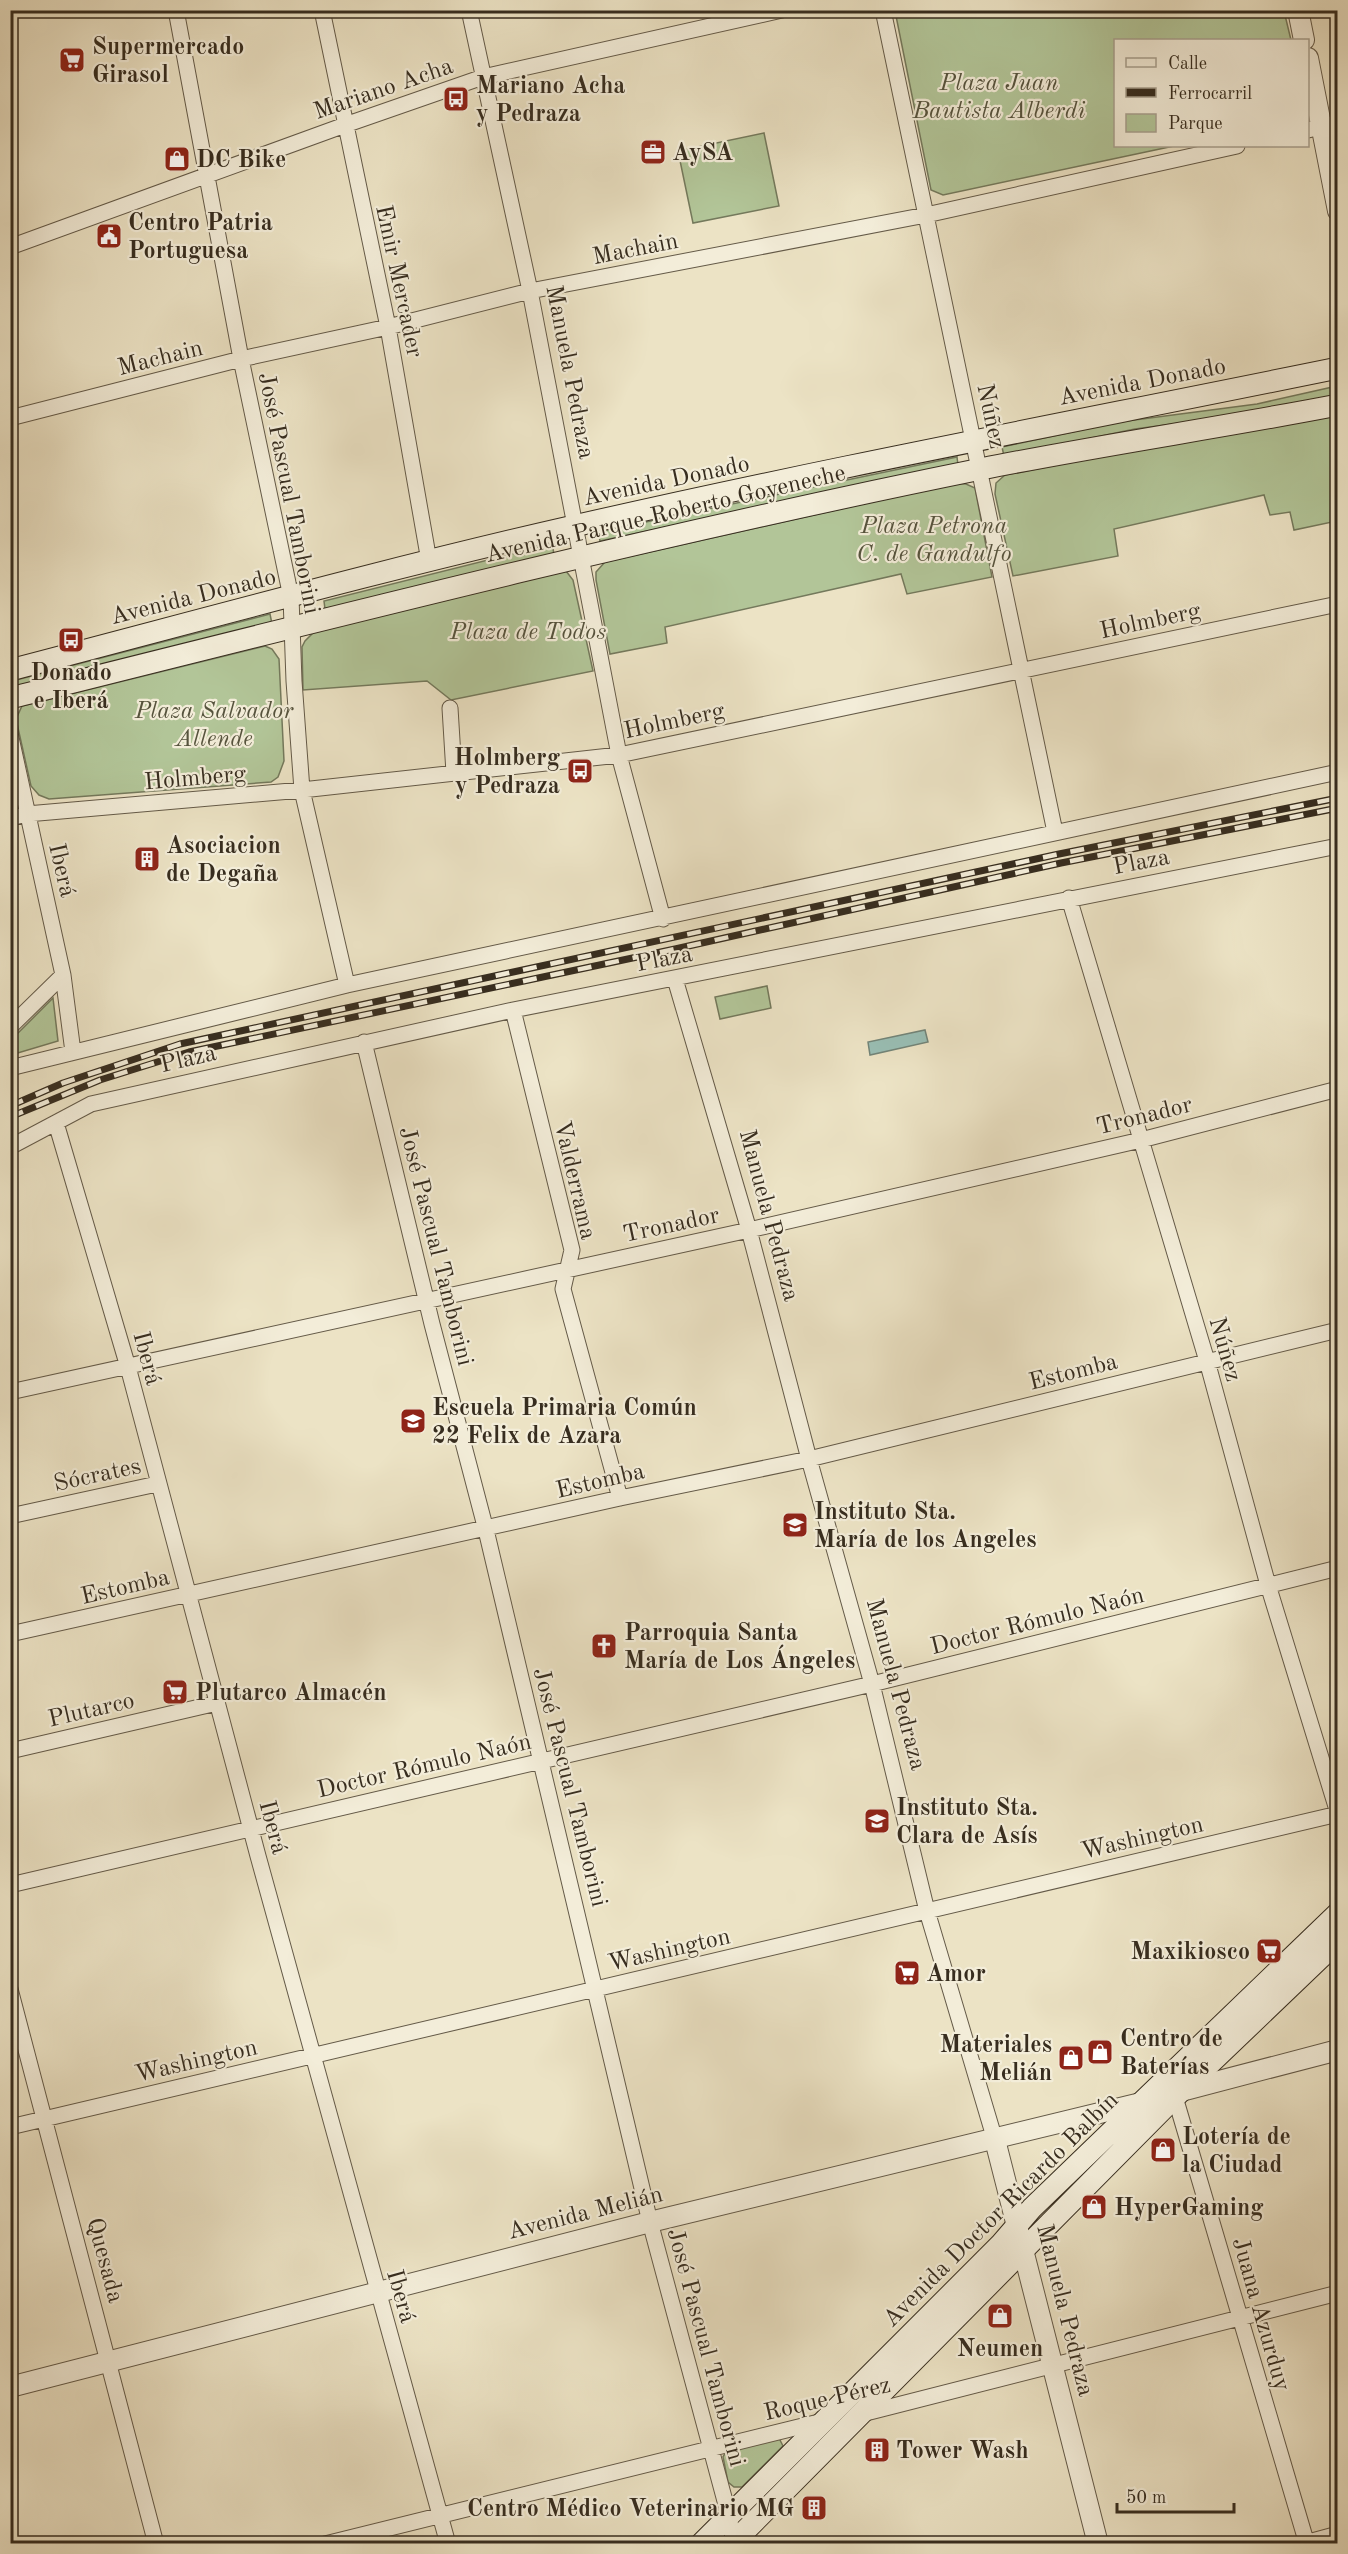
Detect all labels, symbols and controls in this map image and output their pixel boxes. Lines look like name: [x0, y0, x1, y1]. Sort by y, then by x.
place label: Supermercado Girasol: [92, 36, 244, 88]
legend: [1114, 39, 1309, 147]
supermarket icon: Supermercado Girasol: [57, 45, 87, 75]
street label: Mariano Acha: [311, 55, 456, 125]
text: Calle: [1168, 55, 1207, 73]
park label: Plaza Juan Bautista Alberdi: [911, 72, 1086, 124]
place label: Mariano Acha y Pedraza: [476, 75, 626, 127]
bus stop icon: Mariano Acha y Pedraza: [441, 84, 471, 114]
text: Ferrocarril: [1168, 85, 1252, 103]
text: Parque: [1168, 115, 1223, 133]
office icon: AySA: [638, 137, 668, 167]
place label: AySA: [672, 142, 733, 166]
shop icon: DC Bike: [162, 144, 192, 174]
place label: DC Bike: [196, 149, 286, 173]
street label: Emir Mercader: [370, 203, 426, 360]
place label: Centro Patria Portuguesa: [128, 212, 273, 264]
public building icon: Centro Patria Portuguesa: [94, 221, 124, 251]
street label: Machain: [590, 230, 680, 270]
street label: Manuela Pedraza: [540, 283, 598, 461]
street label: Machain: [115, 337, 206, 381]
street label: Avenida Donado: [1057, 355, 1228, 411]
street label: José Pascual Tamborini: [253, 371, 323, 616]
street label: Núñez: [971, 382, 1009, 451]
street label: Avenida Donado: [581, 453, 752, 511]
street label: Avenida Parque Roberto Goyeneche: [483, 462, 848, 568]
park label: Plaza Petrona C. de Gandulfo: [856, 515, 1012, 567]
street label: Avenida Donado: [108, 566, 279, 630]
street label: Holmberg: [1098, 600, 1203, 644]
park label: Plaza de Todos: [449, 621, 606, 645]
bus stop icon: Donado e Iberá: [56, 625, 86, 655]
place label: Donado e Iberá: [30, 662, 112, 714]
park label: Plaza Salvador Allende: [134, 700, 294, 752]
street label: Holmberg: [622, 700, 727, 744]
place label: Holmberg y Pedraza: [454, 747, 561, 799]
bus stop icon: Holmberg y Pedraza: [565, 756, 595, 786]
street label: Holmberg: [143, 763, 247, 795]
place label: Asociacion de Degaña: [166, 835, 281, 887]
street label: Iberá: [43, 841, 79, 900]
building icon: Asociacion de Degaña: [132, 844, 162, 874]
street label: Plaza: [1111, 846, 1172, 880]
street label: Plaza: [634, 943, 695, 977]
street label: Plaza: [158, 1042, 219, 1078]
street label: Tronador: [1094, 1093, 1195, 1140]
street label: Valderrama: [549, 1119, 599, 1242]
street label: José Pascual Tamborini: [394, 1124, 476, 1369]
street label: Manuela Pedraza: [734, 1127, 803, 1304]
street label: Tronador: [621, 1204, 722, 1248]
street label: Núñez: [1203, 1315, 1245, 1385]
street label: Iberá: [127, 1329, 165, 1388]
street label: Estomba: [1027, 1350, 1120, 1396]
place label: Escuela Primaria Común 22 Felix de Azara: [432, 1397, 697, 1449]
school or university icon: Escuela Primaria Común 22 Felix de Azara: [398, 1406, 428, 1436]
street label: Sócrates: [51, 1455, 143, 1497]
street label: Estomba: [554, 1460, 647, 1504]
place label: Instituto Sta. María de los Angeles: [814, 1501, 1037, 1553]
school or university icon: Instituto Sta. María de los Angeles: [780, 1510, 810, 1540]
street label: Estomba: [79, 1566, 172, 1610]
street label: Doctor Rómulo Naón: [928, 1584, 1147, 1660]
street label: Manuela Pedraza: [861, 1596, 930, 1773]
place label: Parroquia Santa María de Los Ángeles: [624, 1622, 855, 1674]
church icon: Parroquia Santa María de Los Ángeles: [589, 1631, 619, 1661]
street label: José Pascual Tamborini: [528, 1665, 610, 1910]
supermarket icon: Plutarco Almacén: [160, 1677, 190, 1707]
place label: Plutarco Almacén: [195, 1682, 387, 1706]
street label: Plutarco: [46, 1689, 137, 1733]
street label: Doctor Rómulo Naón: [315, 1731, 534, 1803]
place label: Instituto Sta. Clara de Asís: [896, 1797, 1038, 1849]
street label: Iberá: [253, 1798, 291, 1857]
school or university icon: Instituto Sta. Clara de Asís: [862, 1806, 892, 1836]
street label: Washington: [1079, 1813, 1206, 1865]
street label: Washington: [606, 1925, 733, 1977]
supermarket icon: Maxikiosco: [1254, 1936, 1284, 1966]
place label: Maxikiosco: [1131, 1941, 1250, 1965]
supermarket icon: Amor: [892, 1958, 922, 1988]
place label: Amor: [926, 1963, 986, 1987]
place label: Centro de Baterías: [1120, 2028, 1223, 2080]
place label: Materiales Melián: [940, 2034, 1052, 2086]
street label: Washington: [133, 2036, 260, 2088]
shop icon: Centro de Baterías: [1085, 2037, 1115, 2067]
shop icon: Materiales Melián: [1056, 2043, 1086, 2073]
street label: Avenida Doctor Ricardo Balbín: [879, 2088, 1124, 2333]
place label: Lotería de la Ciudad: [1182, 2126, 1291, 2178]
shop icon: Lotería de la Ciudad: [1148, 2135, 1178, 2165]
street label: Avenida Melián: [505, 2183, 666, 2245]
shop icon: HyperGaming: [1079, 2192, 1109, 2222]
place label: HyperGaming: [1114, 2197, 1264, 2221]
street label: Quesada: [81, 2215, 127, 2306]
street label: Manuela Pedraza: [1031, 2222, 1097, 2399]
street label: José Pascual Tamborini: [662, 2226, 748, 2469]
street label: Juana Azurduy: [1227, 2235, 1294, 2394]
street label: Iberá: [381, 2267, 419, 2326]
shop icon: Neumen: [985, 2301, 1015, 2331]
place label: Neumen: [957, 2338, 1043, 2362]
street label: Roque Pérez: [762, 2374, 893, 2426]
building icon: Tower Wash: [862, 2435, 892, 2465]
place label: Tower Wash: [896, 2440, 1029, 2464]
scale bar: [1117, 2476, 1234, 2514]
text: 50 m: [1126, 2489, 1166, 2507]
building icon: Centro Médico Veterinario MG: [799, 2493, 829, 2523]
place label: Centro Médico Veterinario MG: [467, 2498, 794, 2522]

